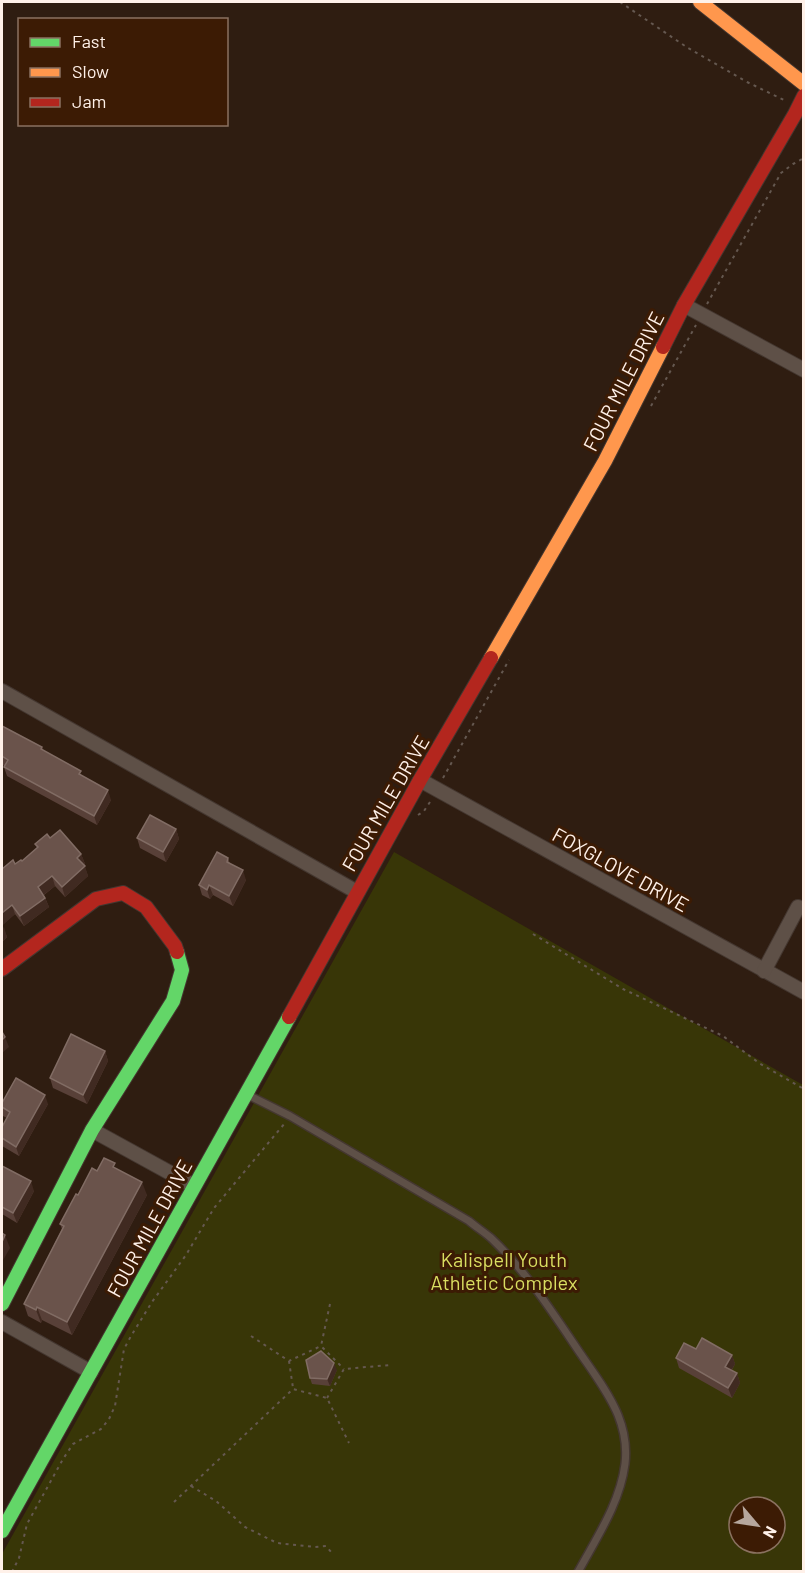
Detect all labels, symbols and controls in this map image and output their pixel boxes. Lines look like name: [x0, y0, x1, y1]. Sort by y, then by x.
legend: [18, 18, 228, 126]
text: Fast: [72, 30, 106, 52]
text: Slow: [72, 60, 109, 82]
text: Jam: [72, 90, 106, 112]
street label: FOUR MILE DRIVE: [578, 307, 668, 455]
street label: FOUR MILE DRIVE: [336, 731, 434, 875]
street label: FOXGLOVE DRIVE: [549, 822, 693, 916]
street label: FOUR MILE DRIVE: [101, 1155, 197, 1301]
park label: Kalispell Youth Athletic Complex: [431, 1247, 578, 1294]
north arrow: [727, 1495, 787, 1555]
text: N: [760, 1523, 781, 1542]

